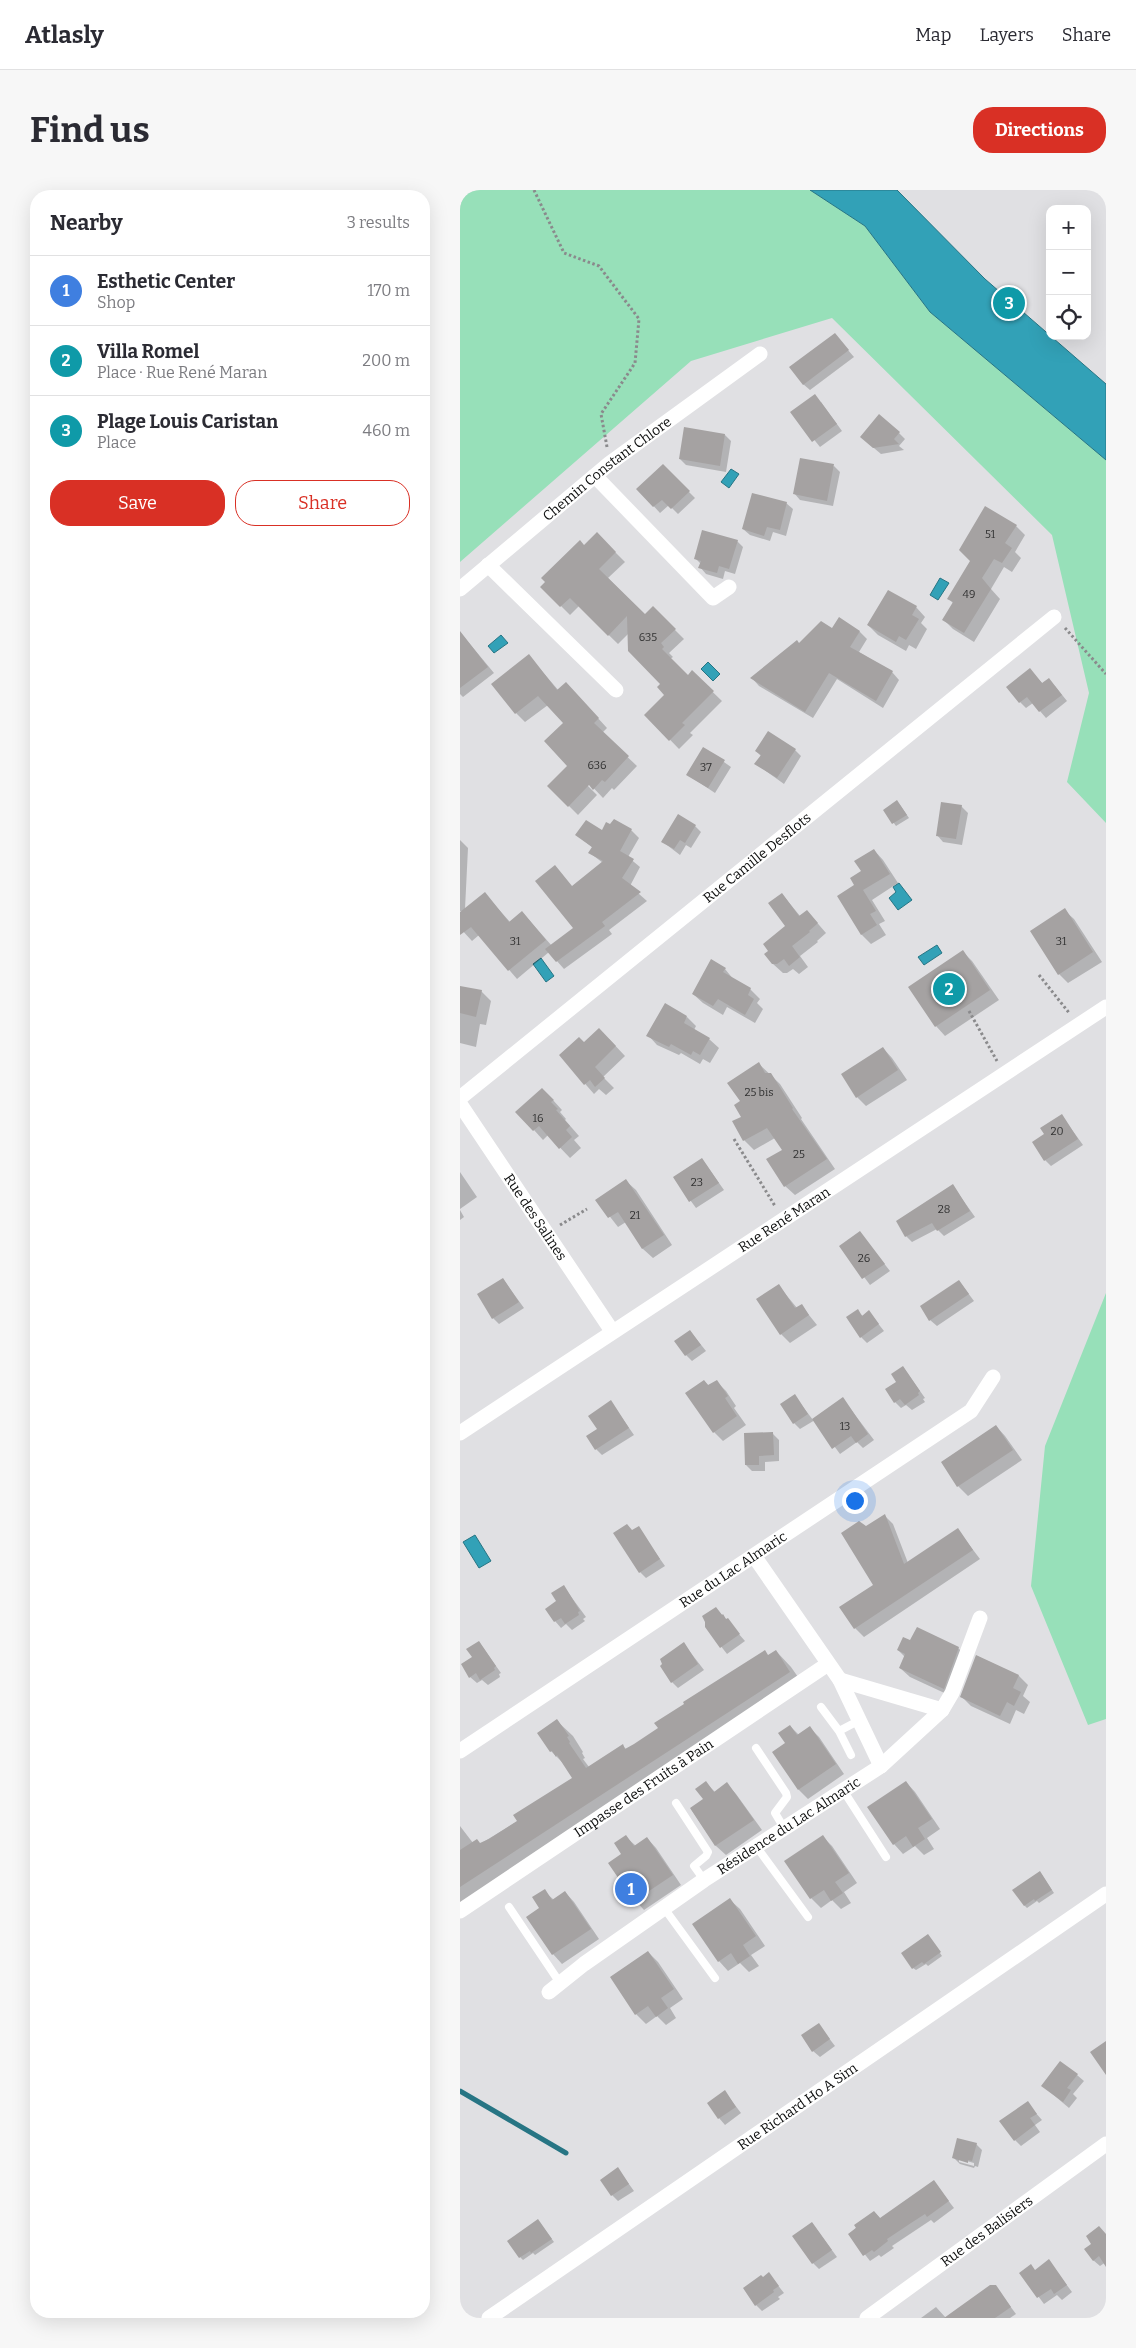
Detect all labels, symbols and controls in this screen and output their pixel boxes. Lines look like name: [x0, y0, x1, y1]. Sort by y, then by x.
text: Atlasly: [25, 21, 104, 49]
text: Map: [915, 24, 951, 46]
text: Layers: [979, 24, 1034, 46]
text: Share: [1062, 24, 1111, 46]
button: Directions: [973, 107, 1106, 153]
text: Find us: [30, 109, 150, 151]
map controls: [1046, 205, 1091, 340]
button: +: [1046, 205, 1091, 250]
text: Nearby: [50, 210, 123, 236]
text: 3 results: [347, 213, 410, 232]
button: −: [1046, 250, 1091, 295]
text: Esthetic Center: [97, 270, 235, 293]
text: 1: [63, 281, 69, 300]
text: 170 m: [367, 281, 410, 300]
pin: 3: [993, 284, 1025, 322]
text: Shop: [97, 293, 135, 312]
button: locate: [1046, 295, 1091, 340]
text: Villa Romel: [97, 340, 199, 363]
text: 2: [61, 351, 71, 370]
text: 200 m: [362, 351, 410, 370]
text: Place · Rue René Maran: [97, 363, 267, 382]
text: Plage Louis Caristan: [97, 410, 278, 433]
street label: Chemin Constant Chlore: [539, 413, 675, 525]
text: 3: [61, 421, 71, 440]
text: 460 m: [363, 421, 410, 440]
text: Place: [97, 433, 136, 452]
button: Save: [50, 480, 225, 526]
button: Share: [235, 480, 410, 526]
house number: 51: [985, 528, 996, 541]
house number: 49: [963, 588, 975, 601]
house number: 635: [639, 631, 657, 644]
house number: 636: [587, 759, 607, 772]
house number: 37: [700, 761, 712, 774]
street label: Rue Camille Desflots: [700, 809, 815, 907]
house number: 31: [510, 935, 521, 948]
house number: 31: [1056, 935, 1067, 948]
pin: 2: [933, 970, 965, 1008]
house number: 25 bis: [745, 1086, 773, 1099]
house number: 16: [533, 1112, 543, 1125]
house number: 20: [1050, 1125, 1064, 1138]
house number: 25: [793, 1148, 805, 1161]
street label: Rue des Salines: [500, 1171, 570, 1264]
house number: 23: [691, 1176, 703, 1189]
street label: Rue René Maran: [735, 1183, 833, 1256]
house number: 28: [938, 1203, 950, 1216]
house number: 21: [630, 1209, 641, 1222]
house number: 26: [858, 1252, 870, 1265]
house number: 13: [840, 1420, 850, 1433]
your location: [842, 1488, 868, 1514]
street label: Rue du Lac Almaric: [676, 1528, 790, 1612]
street label: Impasse des Fruits à Pain: [571, 1735, 717, 1841]
street label: Résidence du Lac Almaric: [714, 1774, 864, 1878]
pin: 1: [615, 1870, 647, 1908]
street label: Rue Richard Ho A Sim: [734, 2059, 861, 2154]
street label: Rue des Balisiers: [938, 2192, 1036, 2270]

